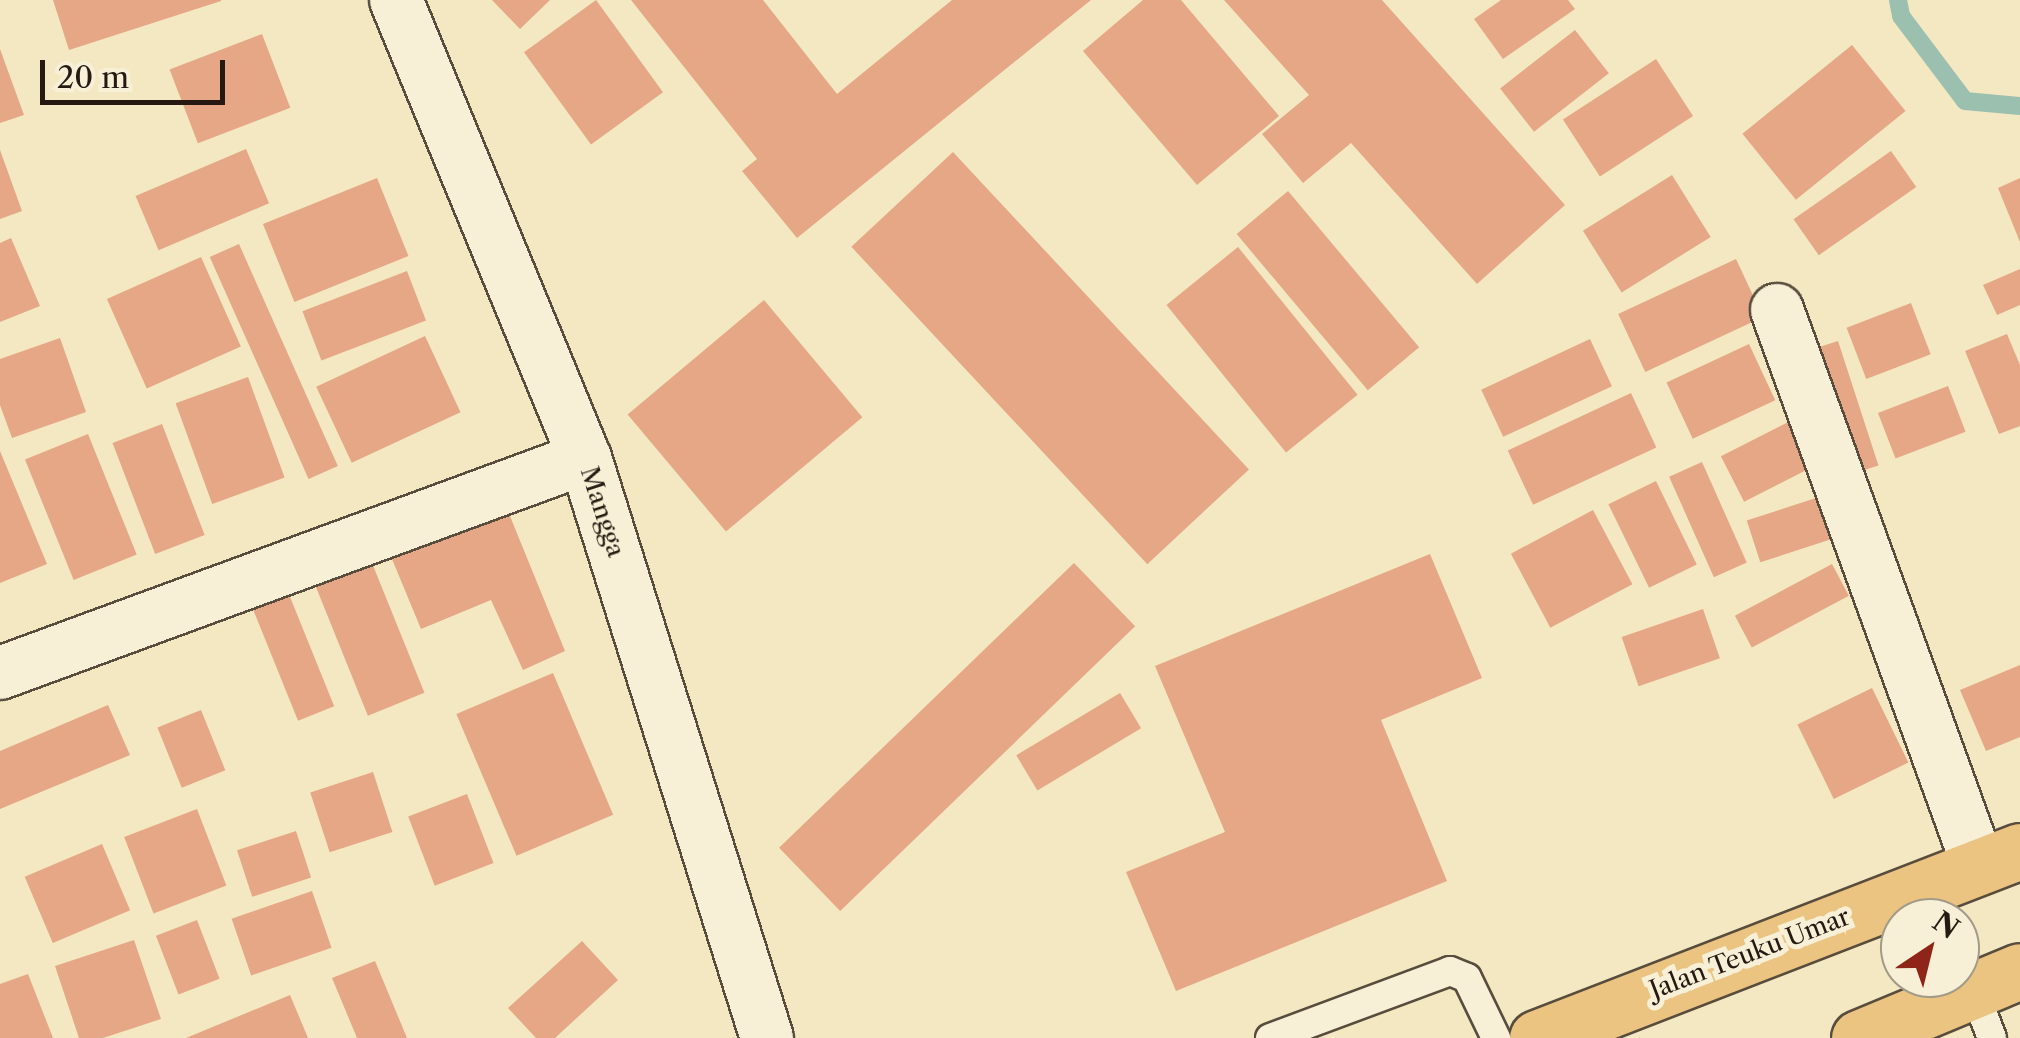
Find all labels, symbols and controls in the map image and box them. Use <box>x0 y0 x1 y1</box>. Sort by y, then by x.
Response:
scale bar <box>45 40 230 102</box>
text: 20 m <box>57 59 129 96</box>
street label: Mangga <box>573 463 631 561</box>
north arrow <box>1880 898 1980 998</box>
street label: Jalan Teuku Umar <box>1645 902 1855 1006</box>
text: N <box>1926 904 1966 946</box>

